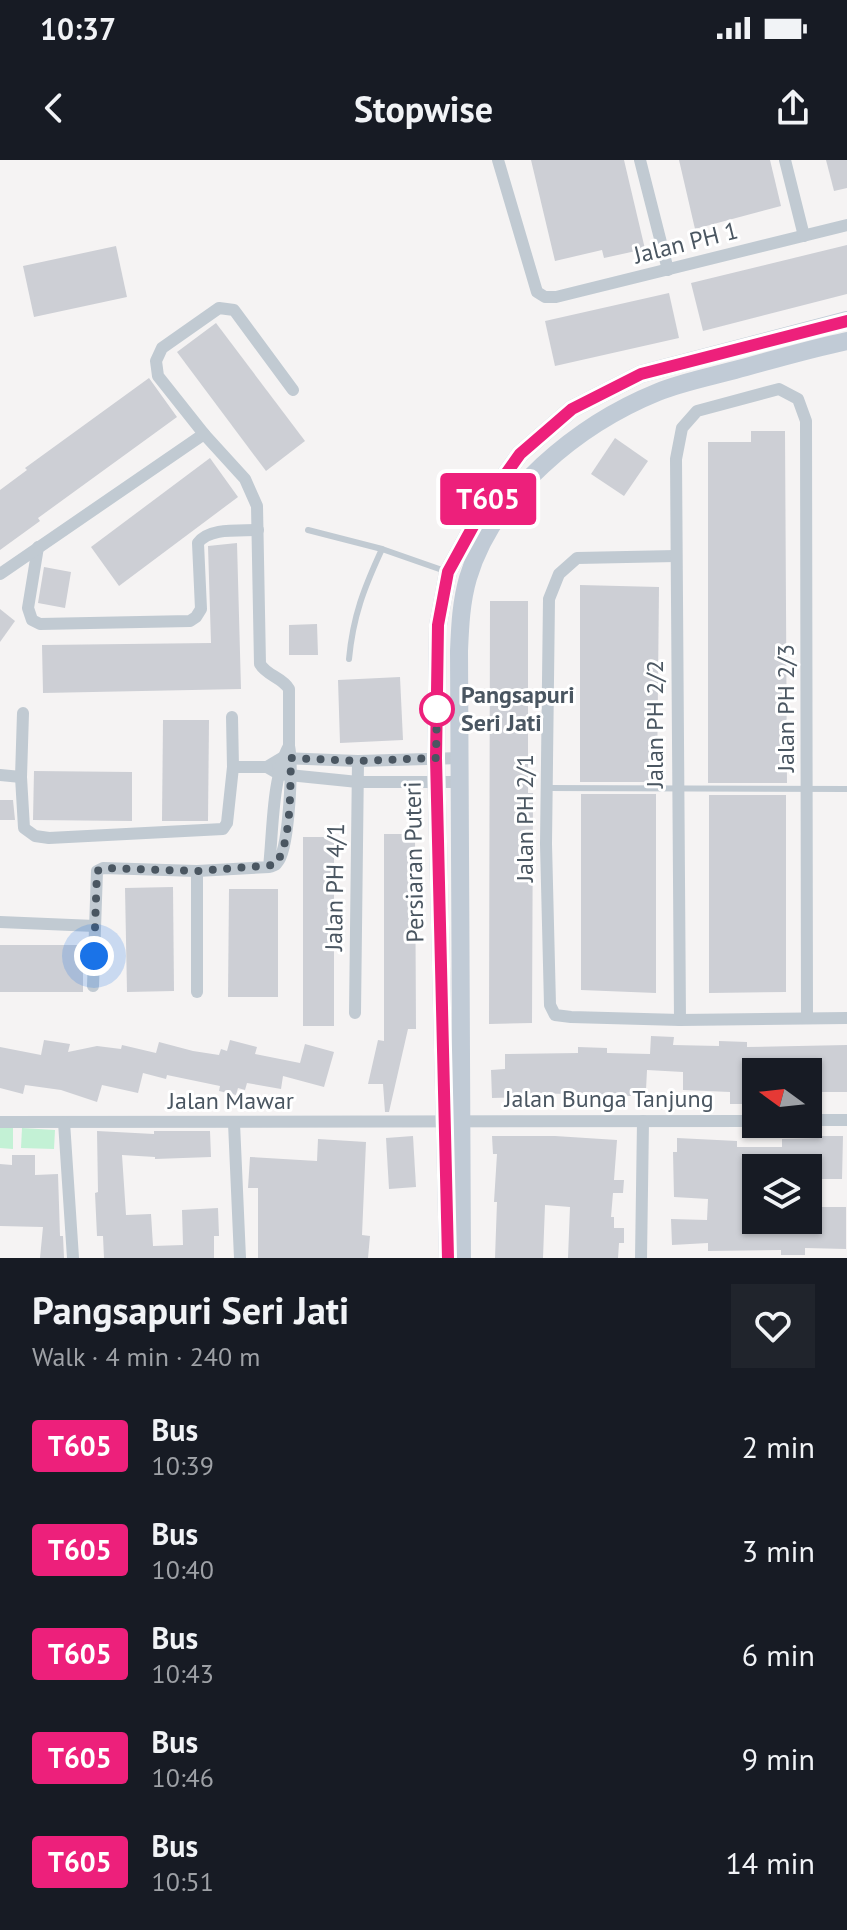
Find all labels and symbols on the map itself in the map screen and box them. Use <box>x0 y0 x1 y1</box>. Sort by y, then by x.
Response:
street label: Jalan PH 1 <box>630 215 741 271</box>
line badge: T605 <box>432 473 544 525</box>
street label: Jalan PH 2/3 <box>770 644 801 773</box>
street label: Jalan PH 2/2 <box>639 660 670 789</box>
place label: Pangsapuri Seri Jati <box>461 679 575 738</box>
marker: Pangsapuri Seri Jati <box>420 692 454 726</box>
street label: Jalan PH 2/1 <box>509 754 540 883</box>
street label: Persiaran Puteri <box>397 781 430 943</box>
street label: Jalan PH 4/1 <box>318 823 351 952</box>
your location <box>74 936 114 976</box>
north arrow <box>742 1058 822 1138</box>
street label: Jalan Bunga Tanjung <box>503 1083 714 1114</box>
street label: Jalan Mawar <box>167 1085 294 1116</box>

